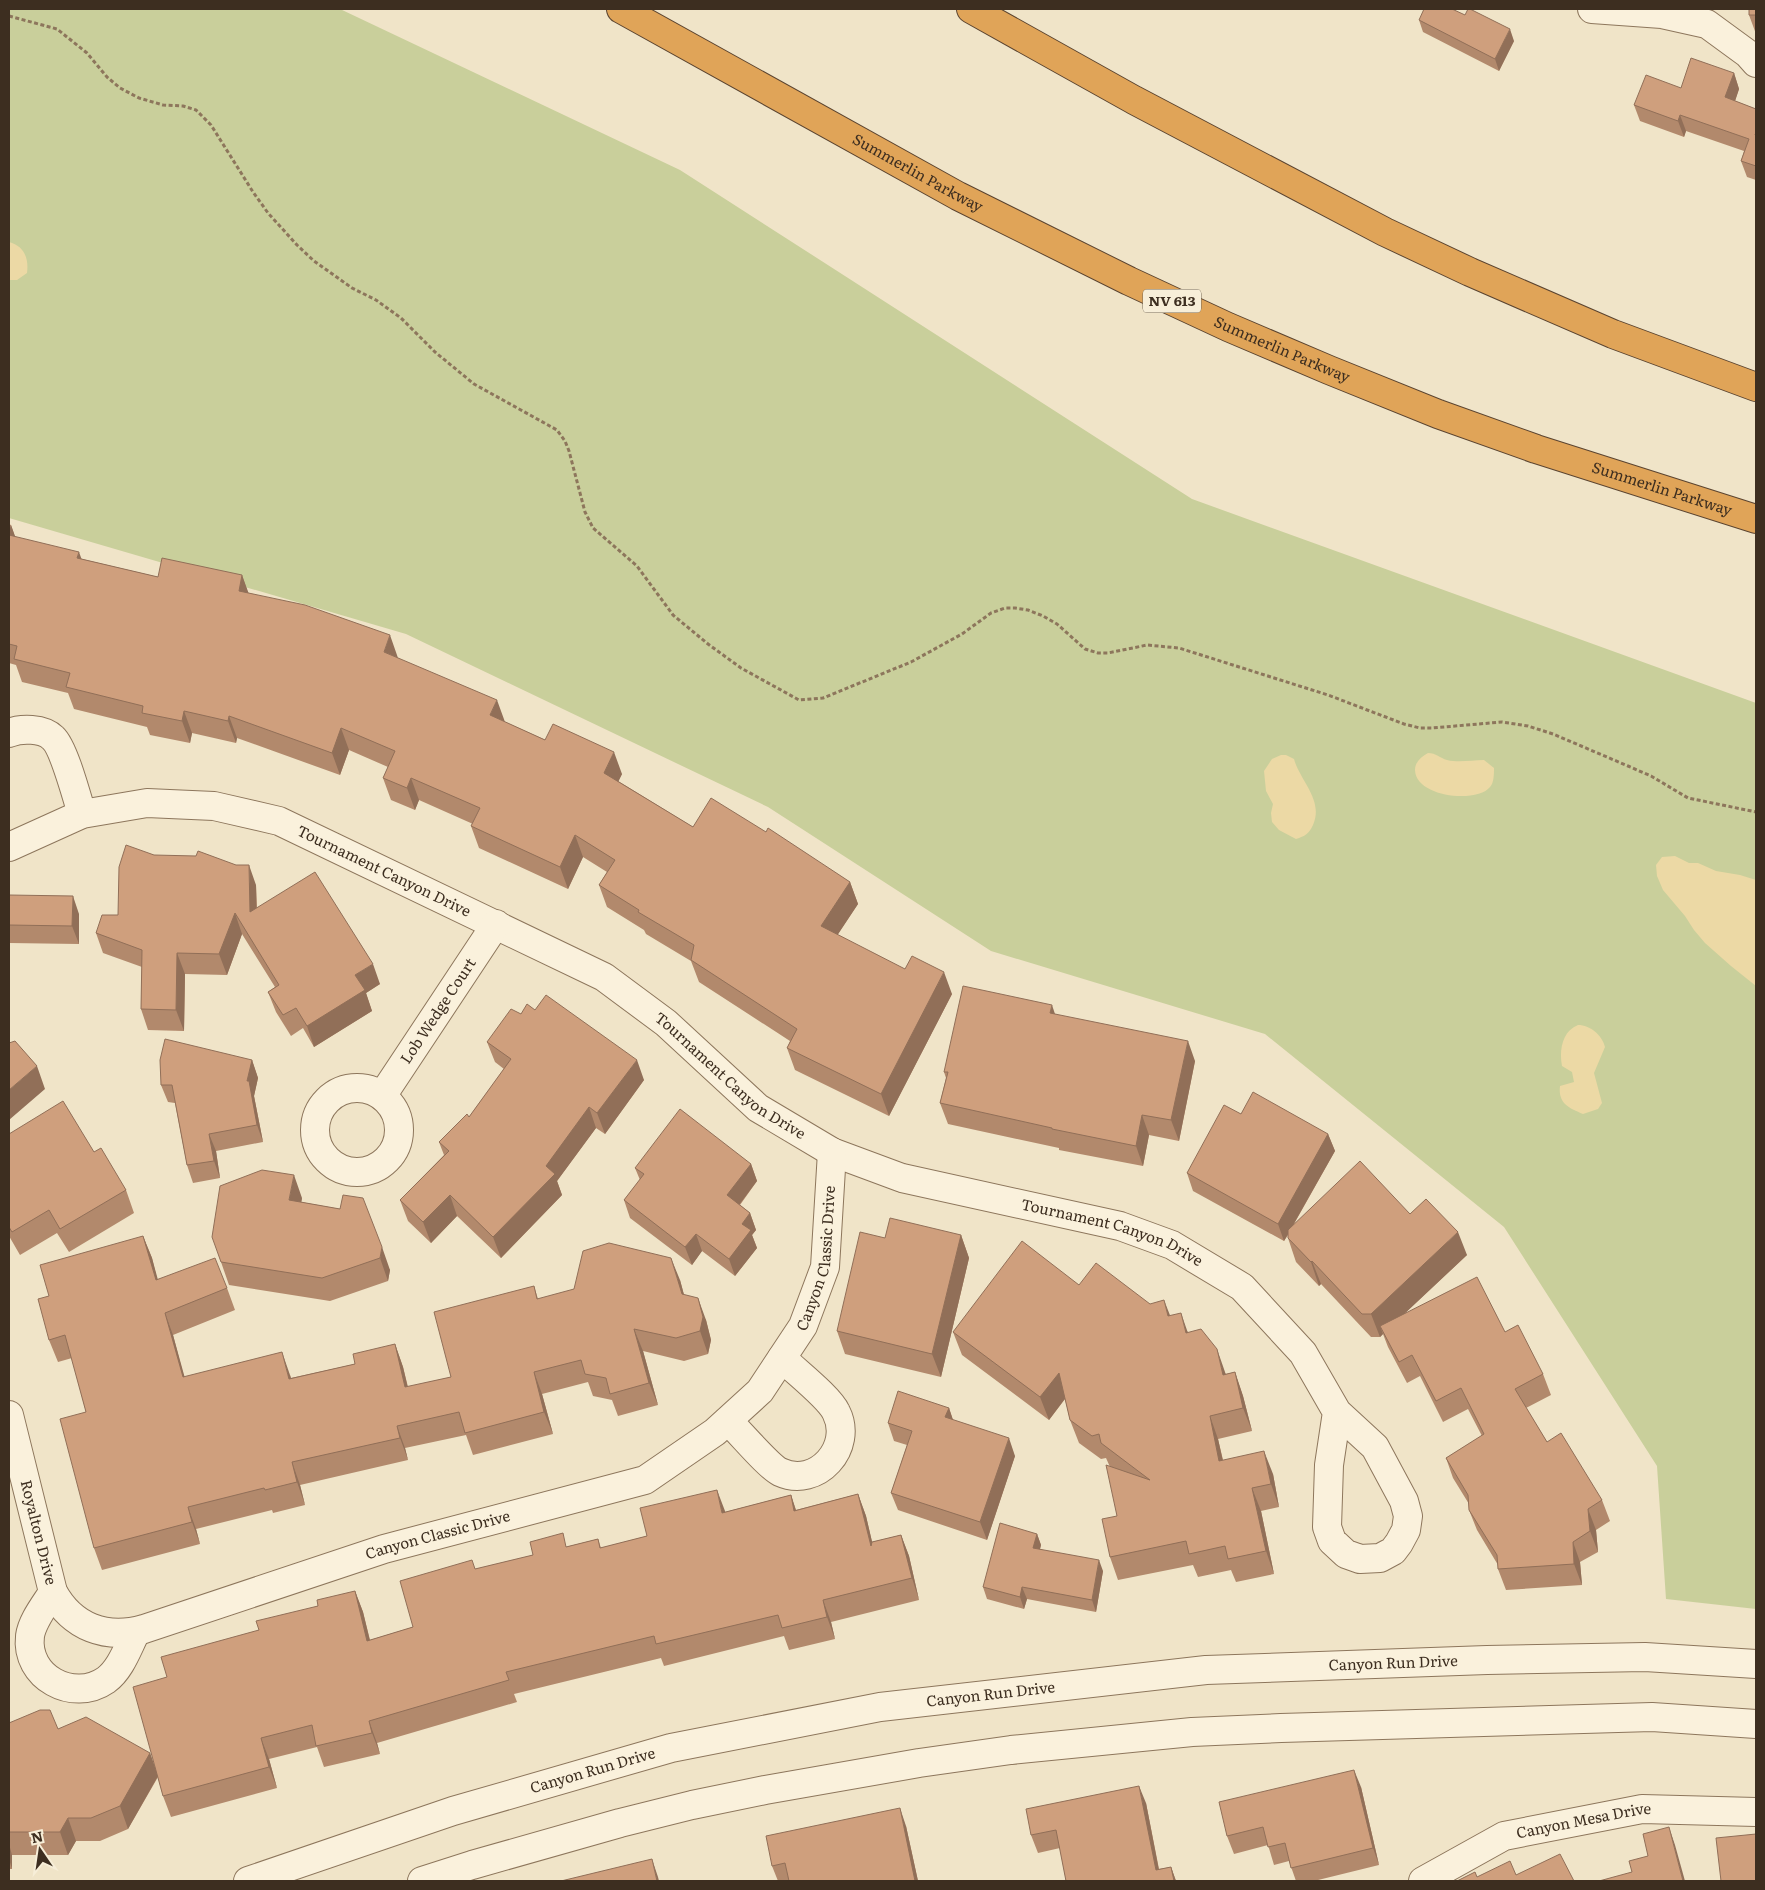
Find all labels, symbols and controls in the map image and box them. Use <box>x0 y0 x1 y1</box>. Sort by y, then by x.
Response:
street label: Summerlin Parkway <box>849 127 988 217</box>
road number: NV 613 <box>1143 290 1201 312</box>
street label: Summerlin Parkway <box>1211 309 1354 388</box>
street label: Summerlin Parkway <box>1589 455 1736 521</box>
street label: Tournament Canyon Drive <box>293 818 475 922</box>
street label: Lob Wedge Court <box>394 953 481 1068</box>
street label: Tournament Canyon Drive <box>651 1006 811 1144</box>
street label: Canyon Classic Drive <box>789 1185 840 1334</box>
street label: Tournament Canyon Drive <box>1019 1192 1208 1271</box>
street label: Royalton Drive <box>16 1477 64 1587</box>
street label: Canyon Classic Drive <box>362 1503 513 1564</box>
street label: Canyon Run Drive <box>1328 1648 1458 1676</box>
street label: Canyon Run Drive <box>925 1674 1056 1712</box>
street label: Canyon Run Drive <box>527 1740 658 1798</box>
street label: Canyon Mesa Drive <box>1514 1796 1652 1843</box>
north arrow <box>15 1825 65 1875</box>
text: N <box>29 1825 45 1847</box>

